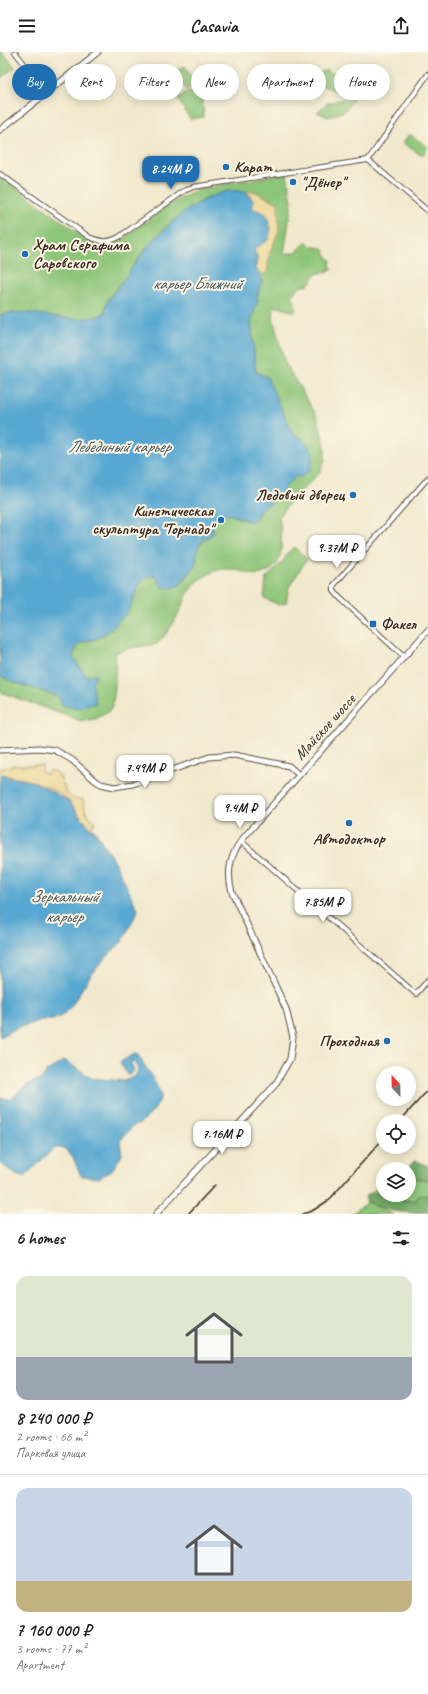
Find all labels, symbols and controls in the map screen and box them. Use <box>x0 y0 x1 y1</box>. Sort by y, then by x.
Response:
icon: menu <box>16 15 38 37</box>
text: Casavia <box>190 15 238 37</box>
icon: share <box>390 15 412 37</box>
chip: Buy <box>12 64 57 100</box>
chip: Rent <box>65 64 116 100</box>
chip: Filters <box>124 64 183 100</box>
chip: New <box>191 64 239 100</box>
chip: Apartment <box>247 64 326 100</box>
chip: House <box>334 64 390 100</box>
pin: 8.24M ₽ <box>134 156 208 190</box>
place label: Карат <box>234 157 274 177</box>
text: 8.24M ₽ <box>151 161 191 177</box>
marker: Карат <box>221 162 231 172</box>
place label: "Дёнер" <box>301 172 349 192</box>
marker: "Дёнер" <box>288 177 298 187</box>
place label: Храм Серафима Саровского <box>33 235 130 273</box>
marker: Храм Серафима Саровского <box>20 249 30 259</box>
water label: карьер Ближний <box>152 273 246 294</box>
water label: Лебединый карьер <box>68 436 173 457</box>
place label: Ледовый дворец <box>255 485 346 505</box>
marker: Ледовый дворец <box>348 490 358 500</box>
place label: Кинетическая скульптура "Торнадо" <box>92 501 217 539</box>
marker: Кинетическая скульптура "Торнадо" <box>216 515 226 525</box>
pin: 9.37M ₽ <box>300 535 374 569</box>
text: 9.37M ₽ <box>317 540 357 556</box>
place label: Факел <box>381 614 418 634</box>
marker: Факел <box>368 619 378 629</box>
street label: Майское шоссе <box>290 688 361 764</box>
pin: 7.49M ₽ <box>108 755 182 789</box>
text: 7.49M ₽ <box>125 760 165 776</box>
pin: 9.4M ₽ <box>207 795 273 829</box>
text: 9.4M ₽ <box>223 800 257 816</box>
marker: Автодоктор <box>344 818 354 828</box>
place label: Автодоктор <box>313 829 386 849</box>
water label: Зеркальный карьер <box>30 886 102 927</box>
pin: 7.85M ₽ <box>286 889 360 923</box>
text: 7.85M ₽ <box>303 894 343 910</box>
place label: Проходная <box>319 1031 380 1051</box>
marker: Проходная <box>382 1036 392 1046</box>
north arrow <box>376 1066 416 1106</box>
map controls <box>376 1066 416 1202</box>
button: locate <box>376 1114 416 1154</box>
pin: 7.16M ₽ <box>185 1121 259 1155</box>
text: 7.16M ₽ <box>202 1126 242 1142</box>
button: layers <box>376 1162 416 1202</box>
icon: filters <box>390 1227 412 1249</box>
text: 6 homes <box>16 1228 64 1249</box>
icon: home <box>178 1302 250 1374</box>
text: 8 240 000 ₽ <box>16 1408 91 1429</box>
text: 2 rooms · 66 m² <box>16 1429 86 1445</box>
text: Парковая улица <box>16 1445 85 1461</box>
icon: home <box>178 1514 250 1586</box>
text: 7 160 000 ₽ <box>16 1620 91 1641</box>
text: 3 rooms · 77 m² <box>16 1641 86 1657</box>
text: Apartment <box>16 1657 64 1673</box>

